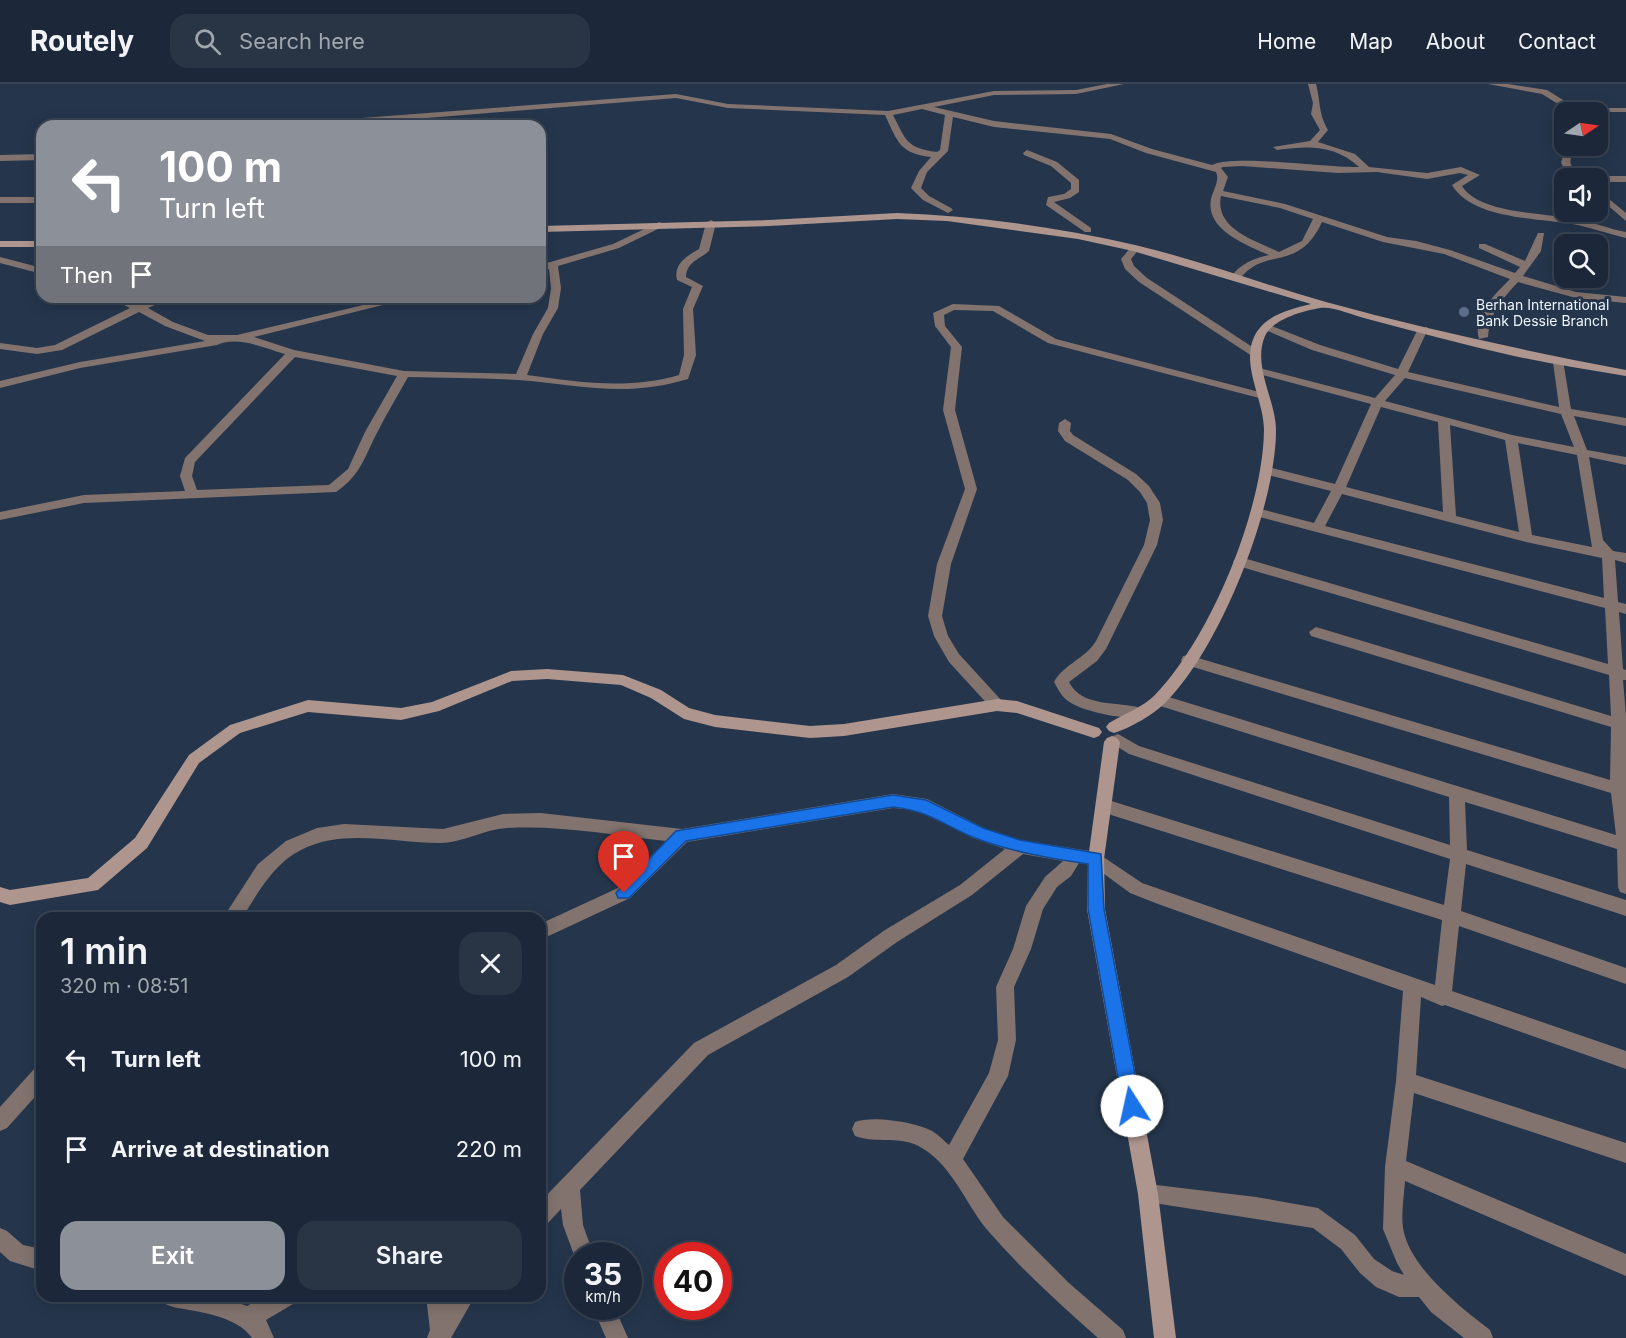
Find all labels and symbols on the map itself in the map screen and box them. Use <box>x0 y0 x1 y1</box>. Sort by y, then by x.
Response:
north arrow <box>1554 102 1608 156</box>
place label: Berhan International Bank Dessie Branch <box>1476 296 1609 329</box>
marker: Berhan International Bank Dessie Branch <box>1457 305 1471 319</box>
pin <box>598 831 649 893</box>
position arrow <box>1100 1074 1164 1138</box>
speed limit sign: 40 <box>654 1242 732 1320</box>

